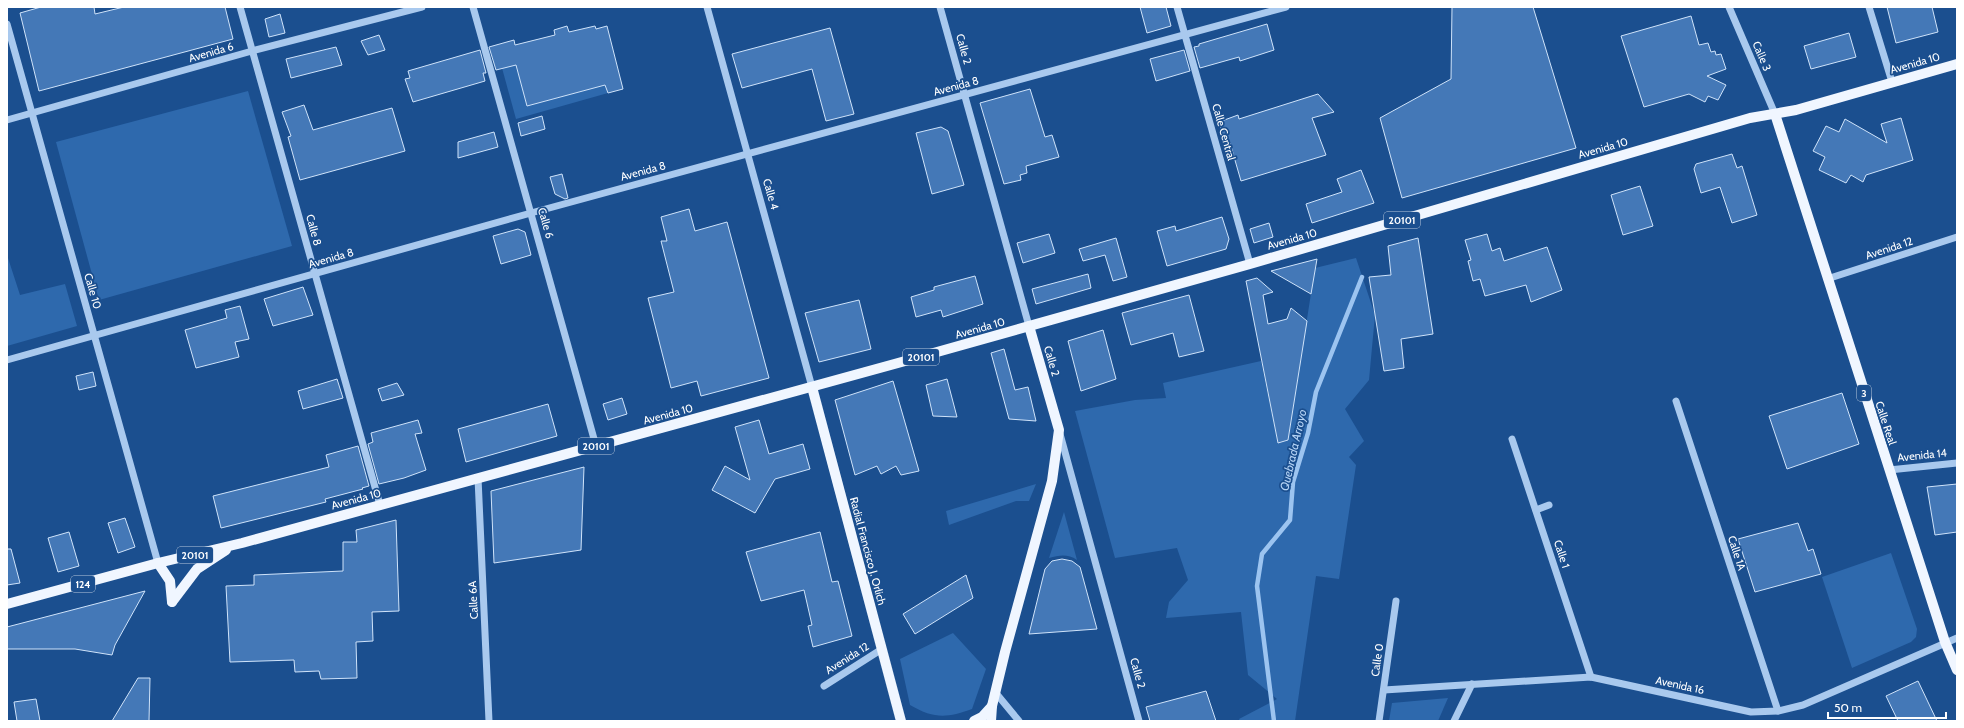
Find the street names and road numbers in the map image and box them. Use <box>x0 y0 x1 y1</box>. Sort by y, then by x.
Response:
street label: Calle 2 <box>953 32 975 66</box>
street label: Avenida 6 <box>187 39 235 65</box>
street label: Calle 3 <box>1749 39 1775 73</box>
street label: Avenida 10 <box>1889 49 1942 77</box>
street label: Avenida 8 <box>932 73 980 99</box>
street label: Calle Central <box>1209 102 1239 162</box>
street label: Avenida 10 <box>1577 134 1630 162</box>
street label: Avenida 8 <box>619 158 667 184</box>
street label: Calle 4 <box>760 177 782 212</box>
street label: Calle 6 <box>535 206 557 240</box>
road number: 20101 <box>1384 212 1420 228</box>
street label: Calle 8 <box>303 213 325 247</box>
street label: Avenida 10 <box>1266 225 1319 253</box>
street label: Avenida 12 <box>1864 234 1915 262</box>
street label: Avenida 8 <box>307 245 355 271</box>
street label: Calle 10 <box>81 271 105 311</box>
street label: Avenida 10 <box>954 314 1007 342</box>
street label: Calle 2 <box>1041 344 1063 378</box>
road number: 20101 <box>903 349 939 365</box>
road number: 3 <box>1857 385 1871 401</box>
street label: Calle Real <box>1872 399 1900 447</box>
street label: Avenida 10 <box>642 401 695 427</box>
road number: 20101 <box>578 438 614 454</box>
street label: Avenida 14 <box>1897 445 1948 465</box>
street label: Avenida 10 <box>330 486 383 512</box>
street label: Radial Francisco J. Orlich <box>847 495 889 607</box>
street label: Calle 1A <box>1725 534 1749 572</box>
street label: Calle 1 <box>1551 538 1573 570</box>
road number: 20101 <box>177 547 213 563</box>
road number: 124 <box>71 576 95 592</box>
street label: Calle 6A <box>465 580 481 620</box>
street label: Avenida 12 <box>823 639 872 677</box>
street label: Calle 0 <box>1368 642 1386 677</box>
street label: Calle 2 <box>1127 656 1149 690</box>
street label: Avenida 16 <box>1654 673 1706 697</box>

